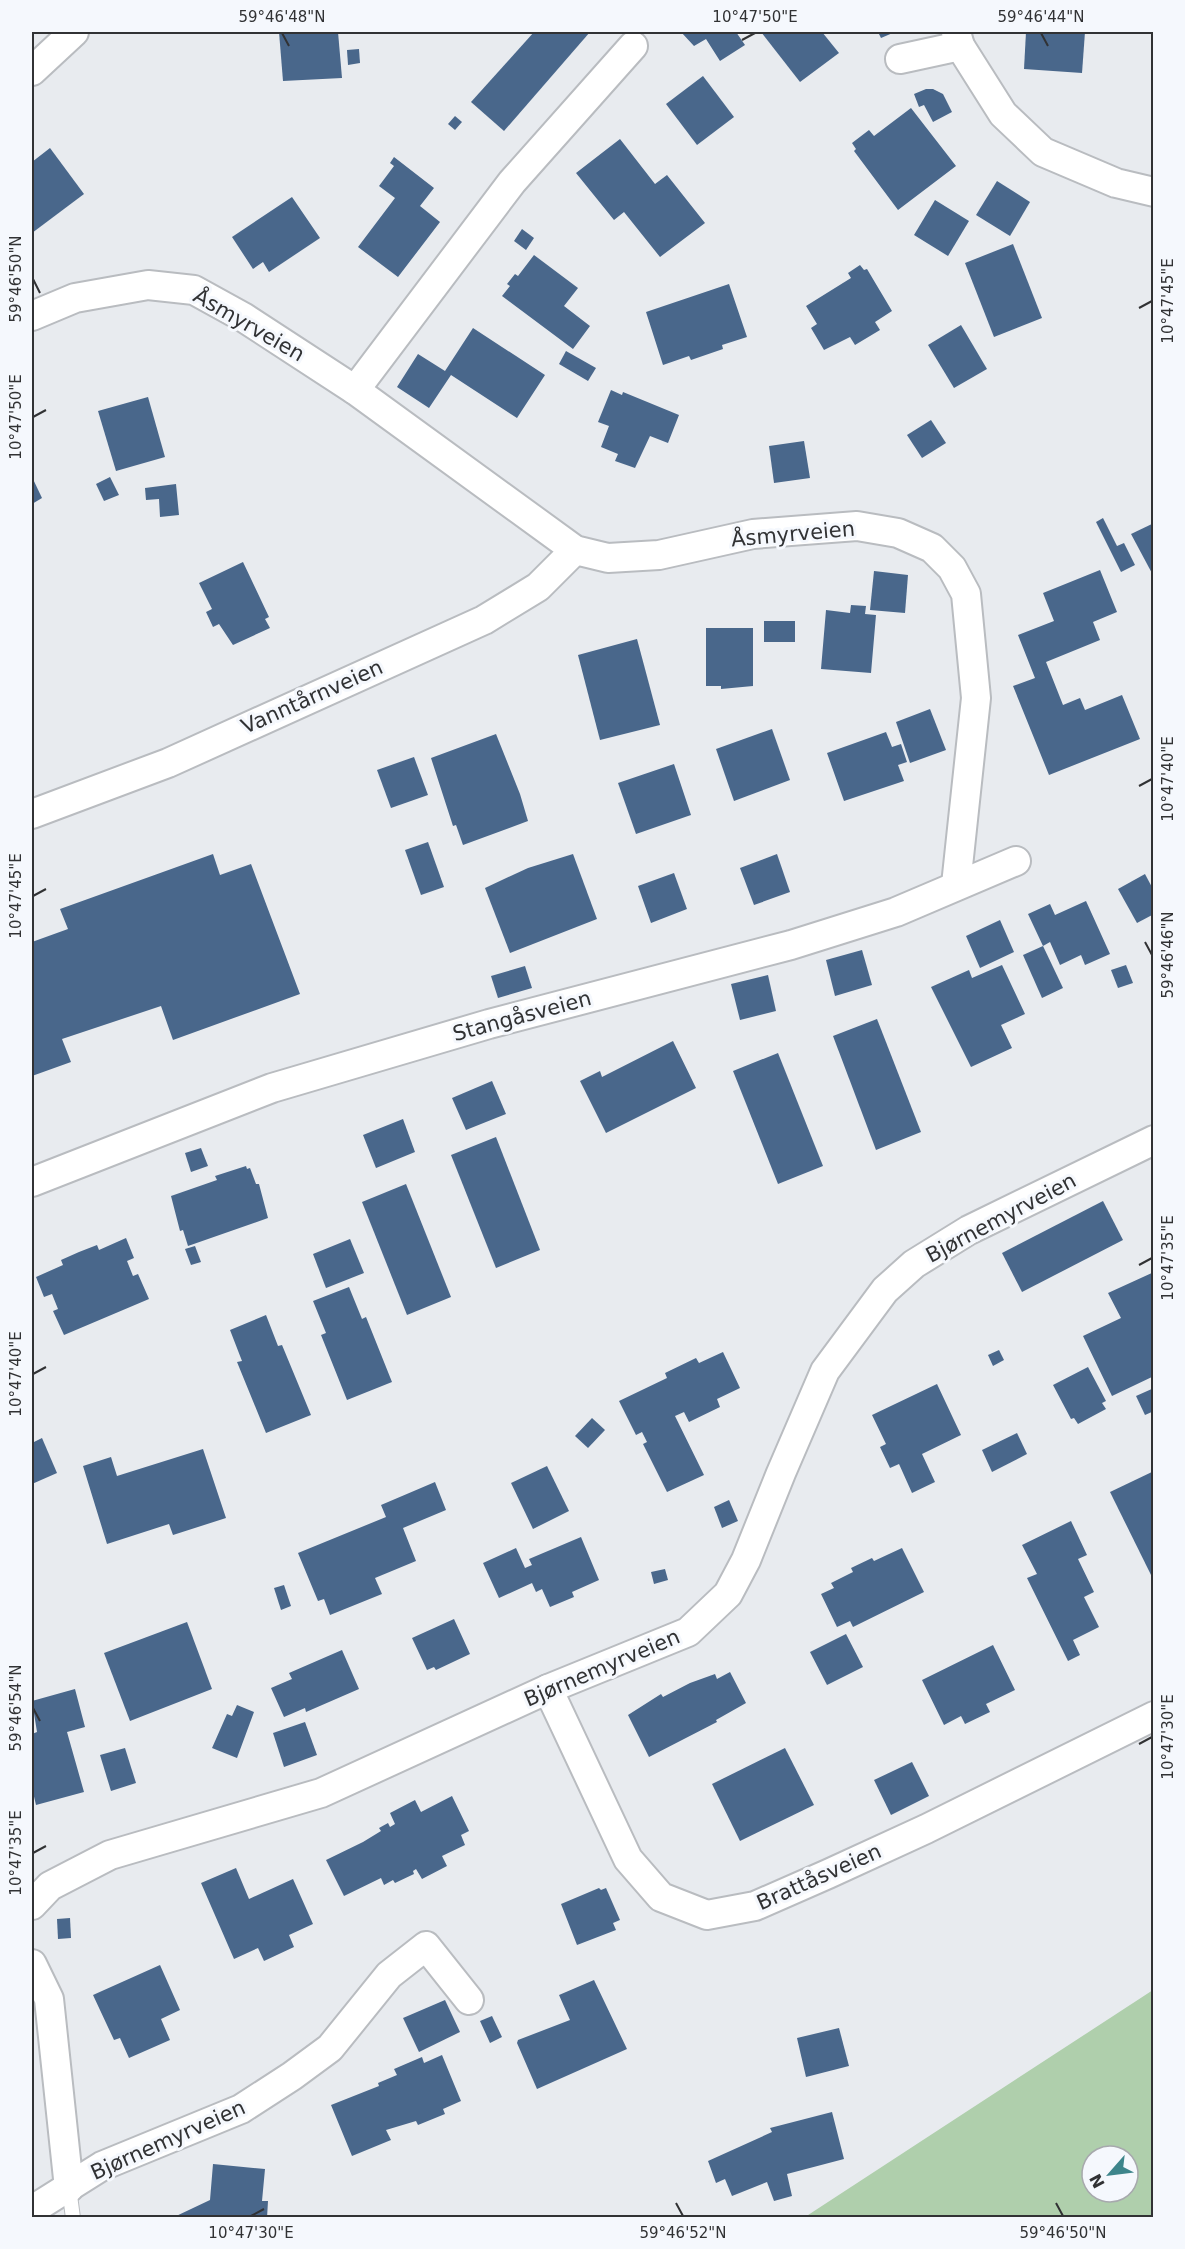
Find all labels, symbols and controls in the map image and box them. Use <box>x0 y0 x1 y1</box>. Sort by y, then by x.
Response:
text: 59°46'48"N <box>238 8 326 26</box>
text: 10°47'50"E <box>712 8 798 26</box>
text: 59°46'44"N <box>997 8 1085 26</box>
text: 59°46'50"N <box>7 235 25 323</box>
text: 10°47'45"E <box>1159 258 1177 344</box>
street label: Åsmyrveien <box>189 282 310 366</box>
text: 10°47'50"E <box>7 374 25 460</box>
street label: Åsmyrveien <box>730 515 856 551</box>
street label: Vanntårnveien <box>237 654 386 739</box>
text: 10°47'40"E <box>1159 736 1177 822</box>
text: 10°47'45"E <box>7 853 25 939</box>
text: 59°46'46"N <box>1159 911 1177 999</box>
street label: Stangåsveien <box>450 985 594 1046</box>
street label: Bjørnemyrveien <box>922 1168 1080 1268</box>
text: 10°47'35"E <box>1159 1215 1177 1301</box>
text: 10°47'40"E <box>7 1331 25 1417</box>
street label: Bjørnemyrveien <box>521 1624 683 1712</box>
text: 59°46'54"N <box>7 1664 25 1752</box>
text: 10°47'30"E <box>1159 1694 1177 1780</box>
text: 10°47'35"E <box>7 1810 25 1896</box>
street label: Brattåsveien <box>753 1838 885 1915</box>
street label: Bjørnemyrveien <box>87 2095 249 2185</box>
north arrow <box>1080 2144 1140 2204</box>
text: N <box>1086 2170 1109 2191</box>
text: 10°47'30"E <box>208 2224 294 2242</box>
text: 59°46'52"N <box>639 2224 727 2242</box>
text: 59°46'50"N <box>1019 2224 1107 2242</box>

